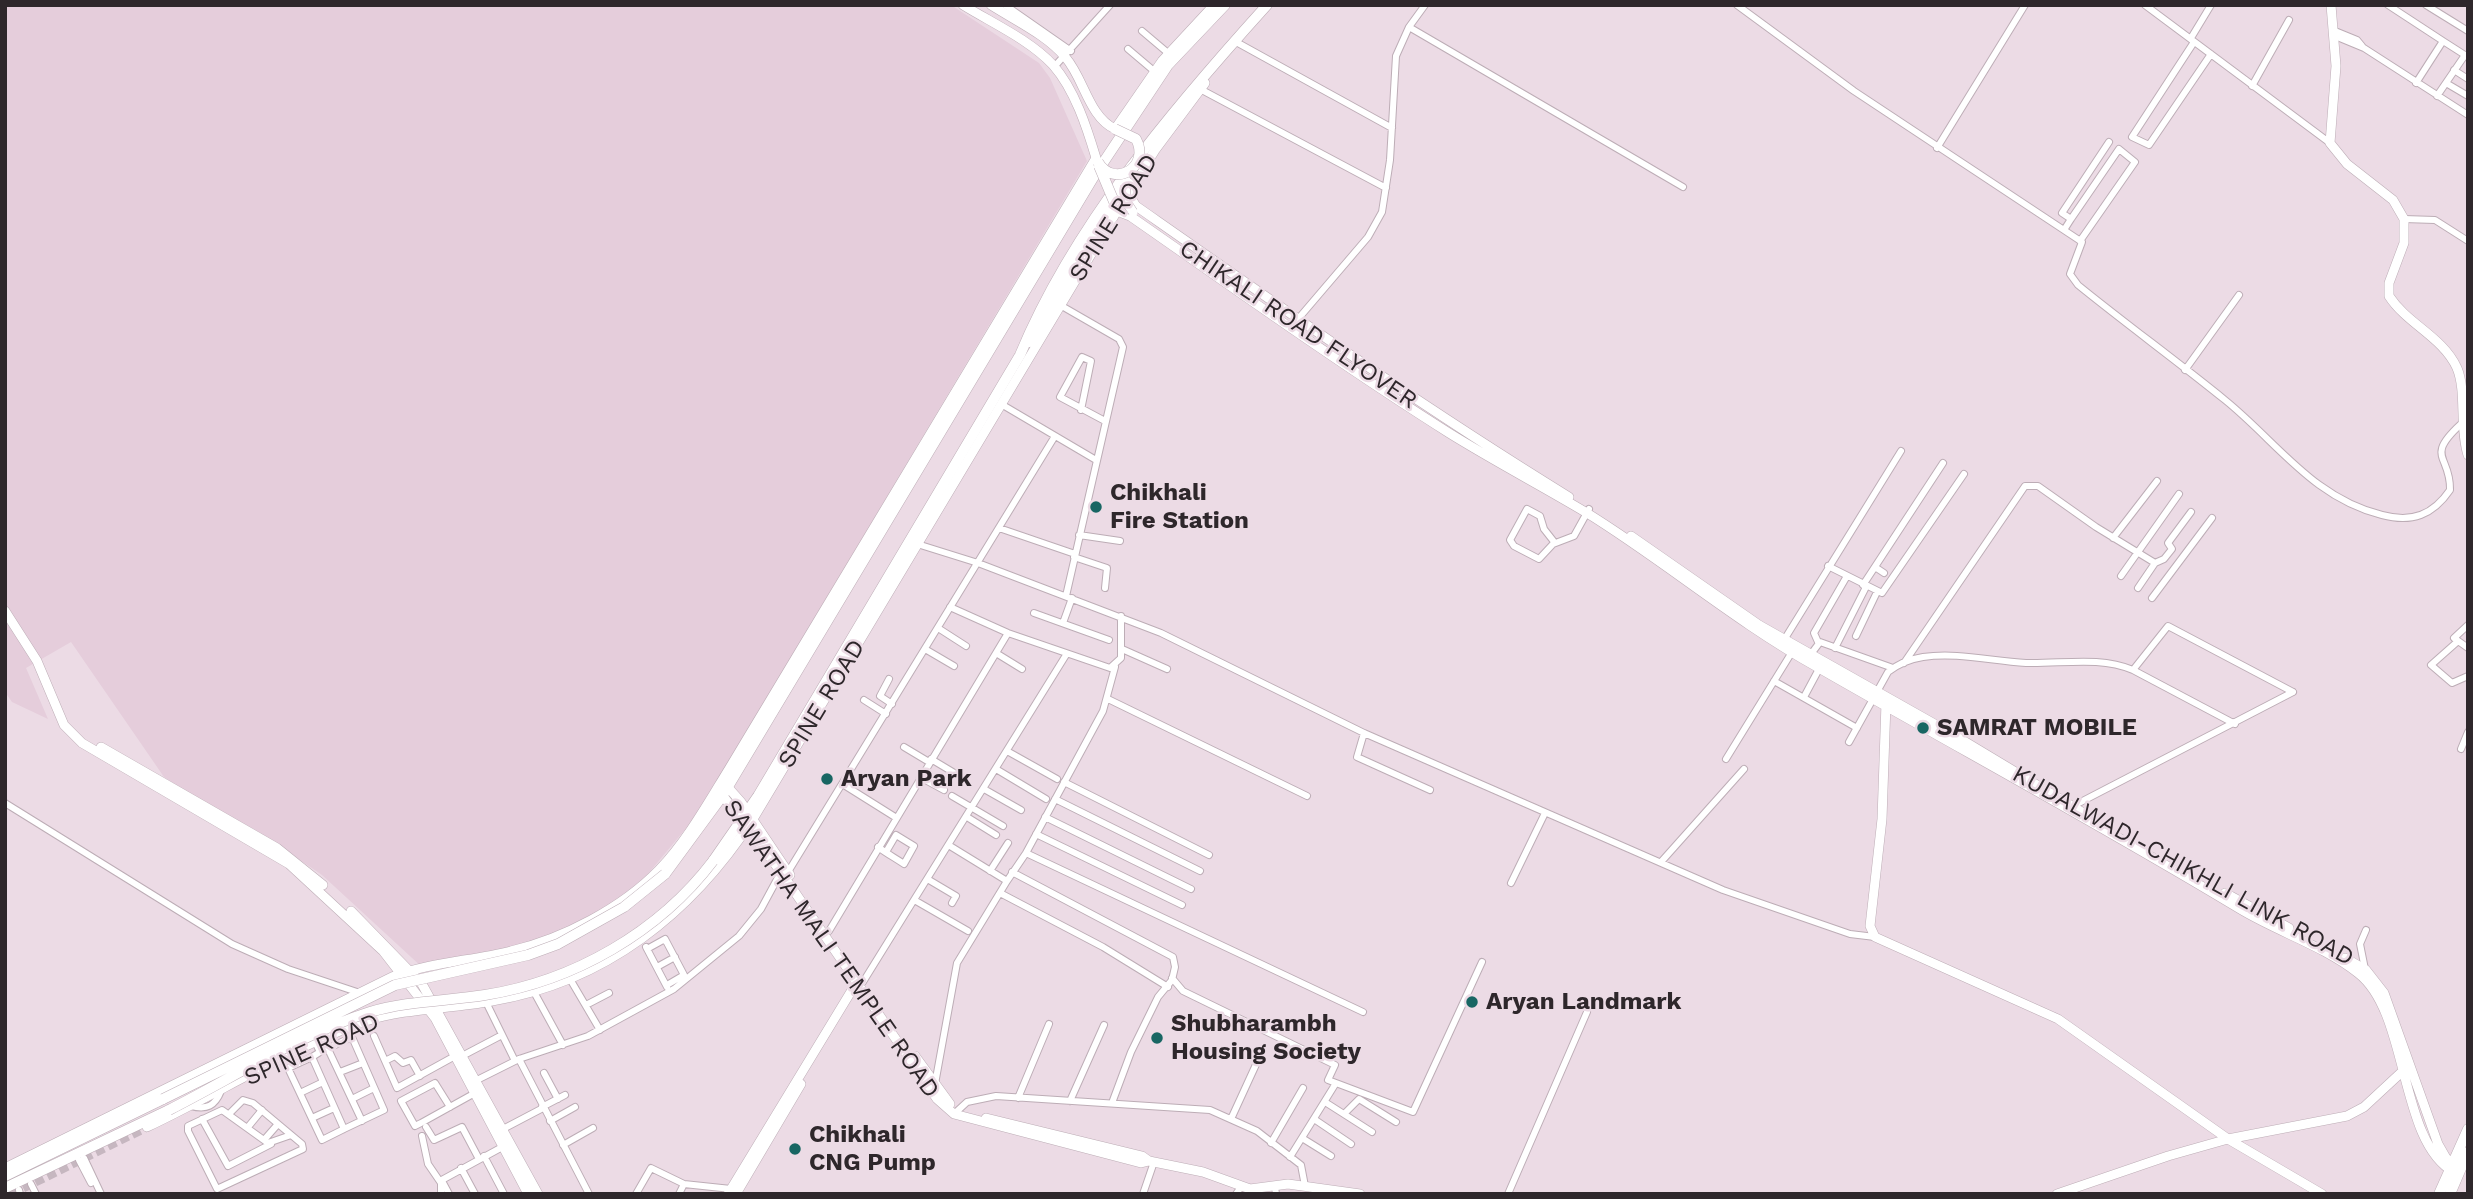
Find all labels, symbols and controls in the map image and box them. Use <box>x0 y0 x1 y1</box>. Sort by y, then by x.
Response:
street label: SPINE ROAD <box>1063 149 1165 287</box>
street label: CHIKALI ROAD FLYOVER <box>1174 235 1422 415</box>
place label: Chikhali Fire Station <box>1110 479 1249 535</box>
marker: Chikhali Fire Station <box>1088 499 1104 515</box>
street label: SPINE ROAD <box>772 635 872 773</box>
place label: SAMRAT MOBILE <box>1937 714 2137 742</box>
marker: SAMRAT MOBILE <box>1915 720 1931 736</box>
street label: KUDALWADI-CHIKHLI LINK ROAD <box>2007 760 2359 972</box>
place label: Aryan Park <box>841 765 972 793</box>
marker: Aryan Park <box>819 771 835 787</box>
street label: SAWATHA MALI TEMPLE ROAD <box>717 794 945 1104</box>
place label: Aryan Landmark <box>1486 988 1681 1016</box>
marker: Aryan Landmark <box>1464 994 1480 1010</box>
street label: SPINE ROAD <box>240 1007 384 1093</box>
place label: Shubharambh Housing Society <box>1171 1010 1361 1066</box>
marker: Shubharambh Housing Society <box>1149 1030 1165 1046</box>
place label: Chikhali CNG Pump <box>809 1121 936 1177</box>
marker: Chikhali CNG Pump <box>787 1141 803 1157</box>

